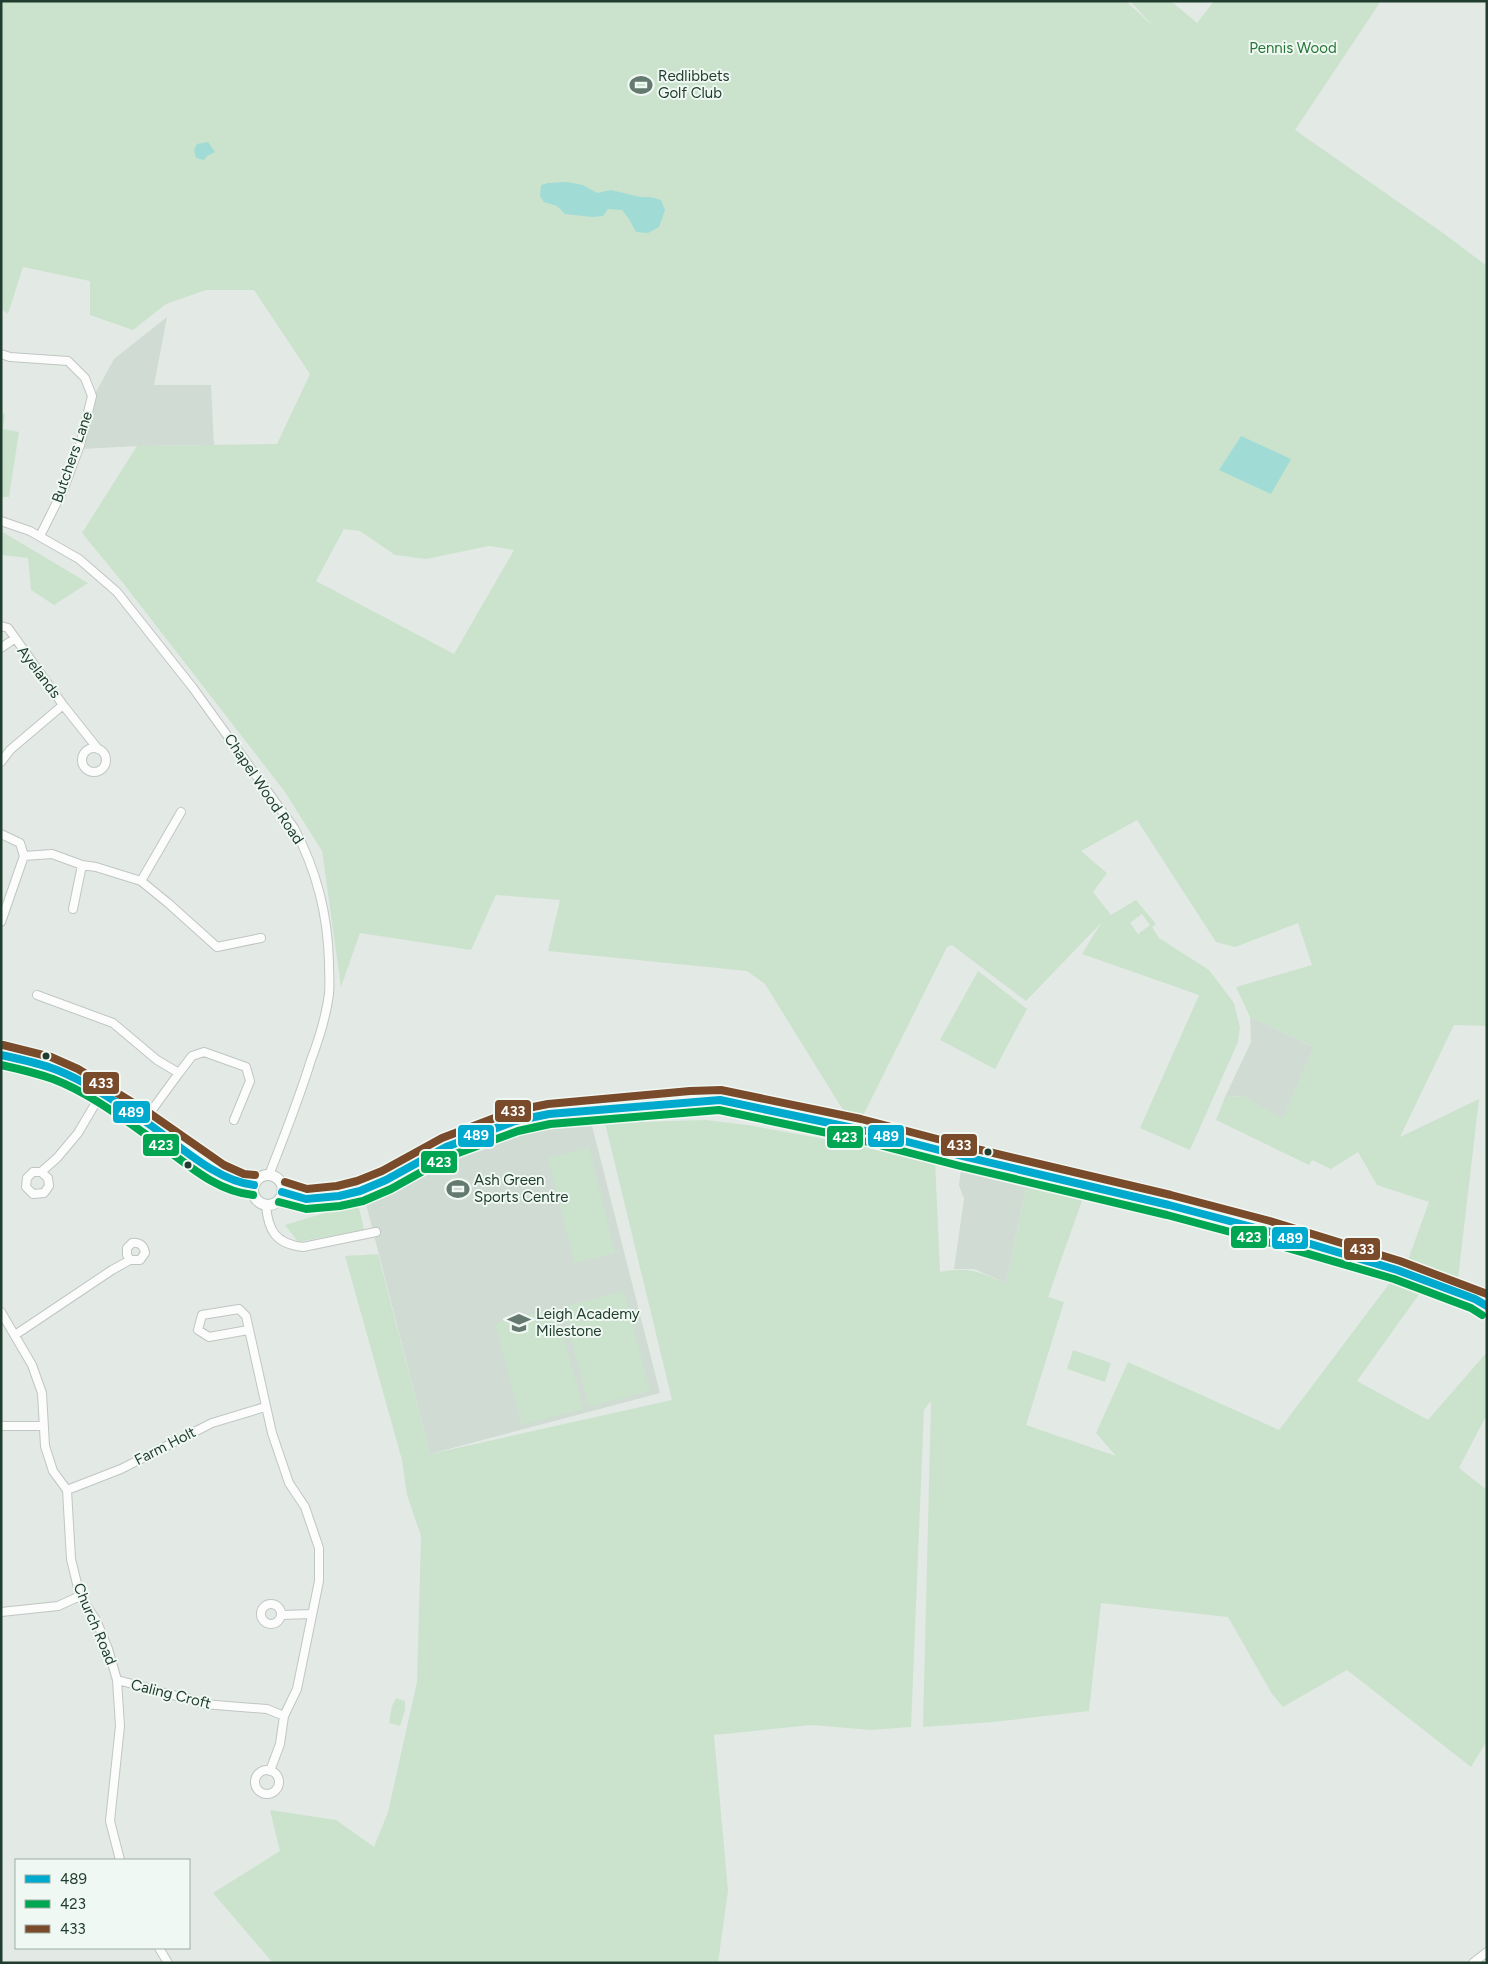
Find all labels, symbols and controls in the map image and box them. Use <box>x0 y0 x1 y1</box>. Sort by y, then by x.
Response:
park label: Pennis Wood <box>1249 39 1337 57</box>
place label: Redlibbets Golf Club <box>658 67 730 102</box>
sports icon: Redlibbets Golf Club <box>628 72 654 98</box>
street label: Butchers Lane <box>48 409 96 505</box>
street label: Ayelands <box>13 642 65 702</box>
street label: Chapel Wood Road <box>220 730 308 848</box>
unlabelled marker <box>41 1051 51 1061</box>
line badge: 433 <box>82 1071 120 1095</box>
text: 433 <box>89 1075 113 1092</box>
line badge: 433 <box>494 1099 532 1123</box>
line badge: 489 <box>112 1100 151 1124</box>
text: 433 <box>501 1103 525 1120</box>
text: 489 <box>118 1104 144 1121</box>
line badge: 489 <box>457 1124 495 1148</box>
line badge: 489 <box>867 1124 905 1148</box>
line badge: 423 <box>826 1125 864 1149</box>
text: 489 <box>463 1127 489 1144</box>
text: 489 <box>873 1128 899 1145</box>
text: 423 <box>833 1129 858 1146</box>
line badge: 423 <box>142 1133 180 1157</box>
line badge: 433 <box>940 1133 978 1157</box>
text: 423 <box>149 1137 174 1154</box>
text: 433 <box>947 1137 971 1154</box>
unlabelled marker <box>983 1147 993 1157</box>
line badge: 423 <box>420 1150 458 1174</box>
text: 423 <box>427 1154 452 1171</box>
unlabelled marker <box>183 1160 193 1170</box>
place label: Ash Green Sports Centre <box>474 1171 569 1206</box>
sports icon: Ash Green Sports Centre <box>445 1176 471 1202</box>
line badge: 423 <box>1230 1225 1268 1249</box>
line badge: 489 <box>1271 1226 1309 1250</box>
text: 423 <box>1237 1229 1262 1246</box>
text: 489 <box>1277 1230 1303 1247</box>
line badge: 433 <box>1343 1237 1381 1261</box>
text: 433 <box>1350 1241 1374 1258</box>
place label: Leigh Academy Milestone <box>536 1305 640 1340</box>
school or university icon: Leigh Academy Milestone <box>506 1310 532 1336</box>
street label: Farm Holt <box>131 1423 199 1469</box>
street label: Church Road <box>70 1580 120 1668</box>
street label: Caling Croft <box>129 1675 213 1713</box>
legend <box>15 1859 190 1949</box>
text: 489 <box>60 1870 87 1888</box>
text: 423 <box>60 1895 86 1913</box>
text: 433 <box>60 1920 86 1938</box>

